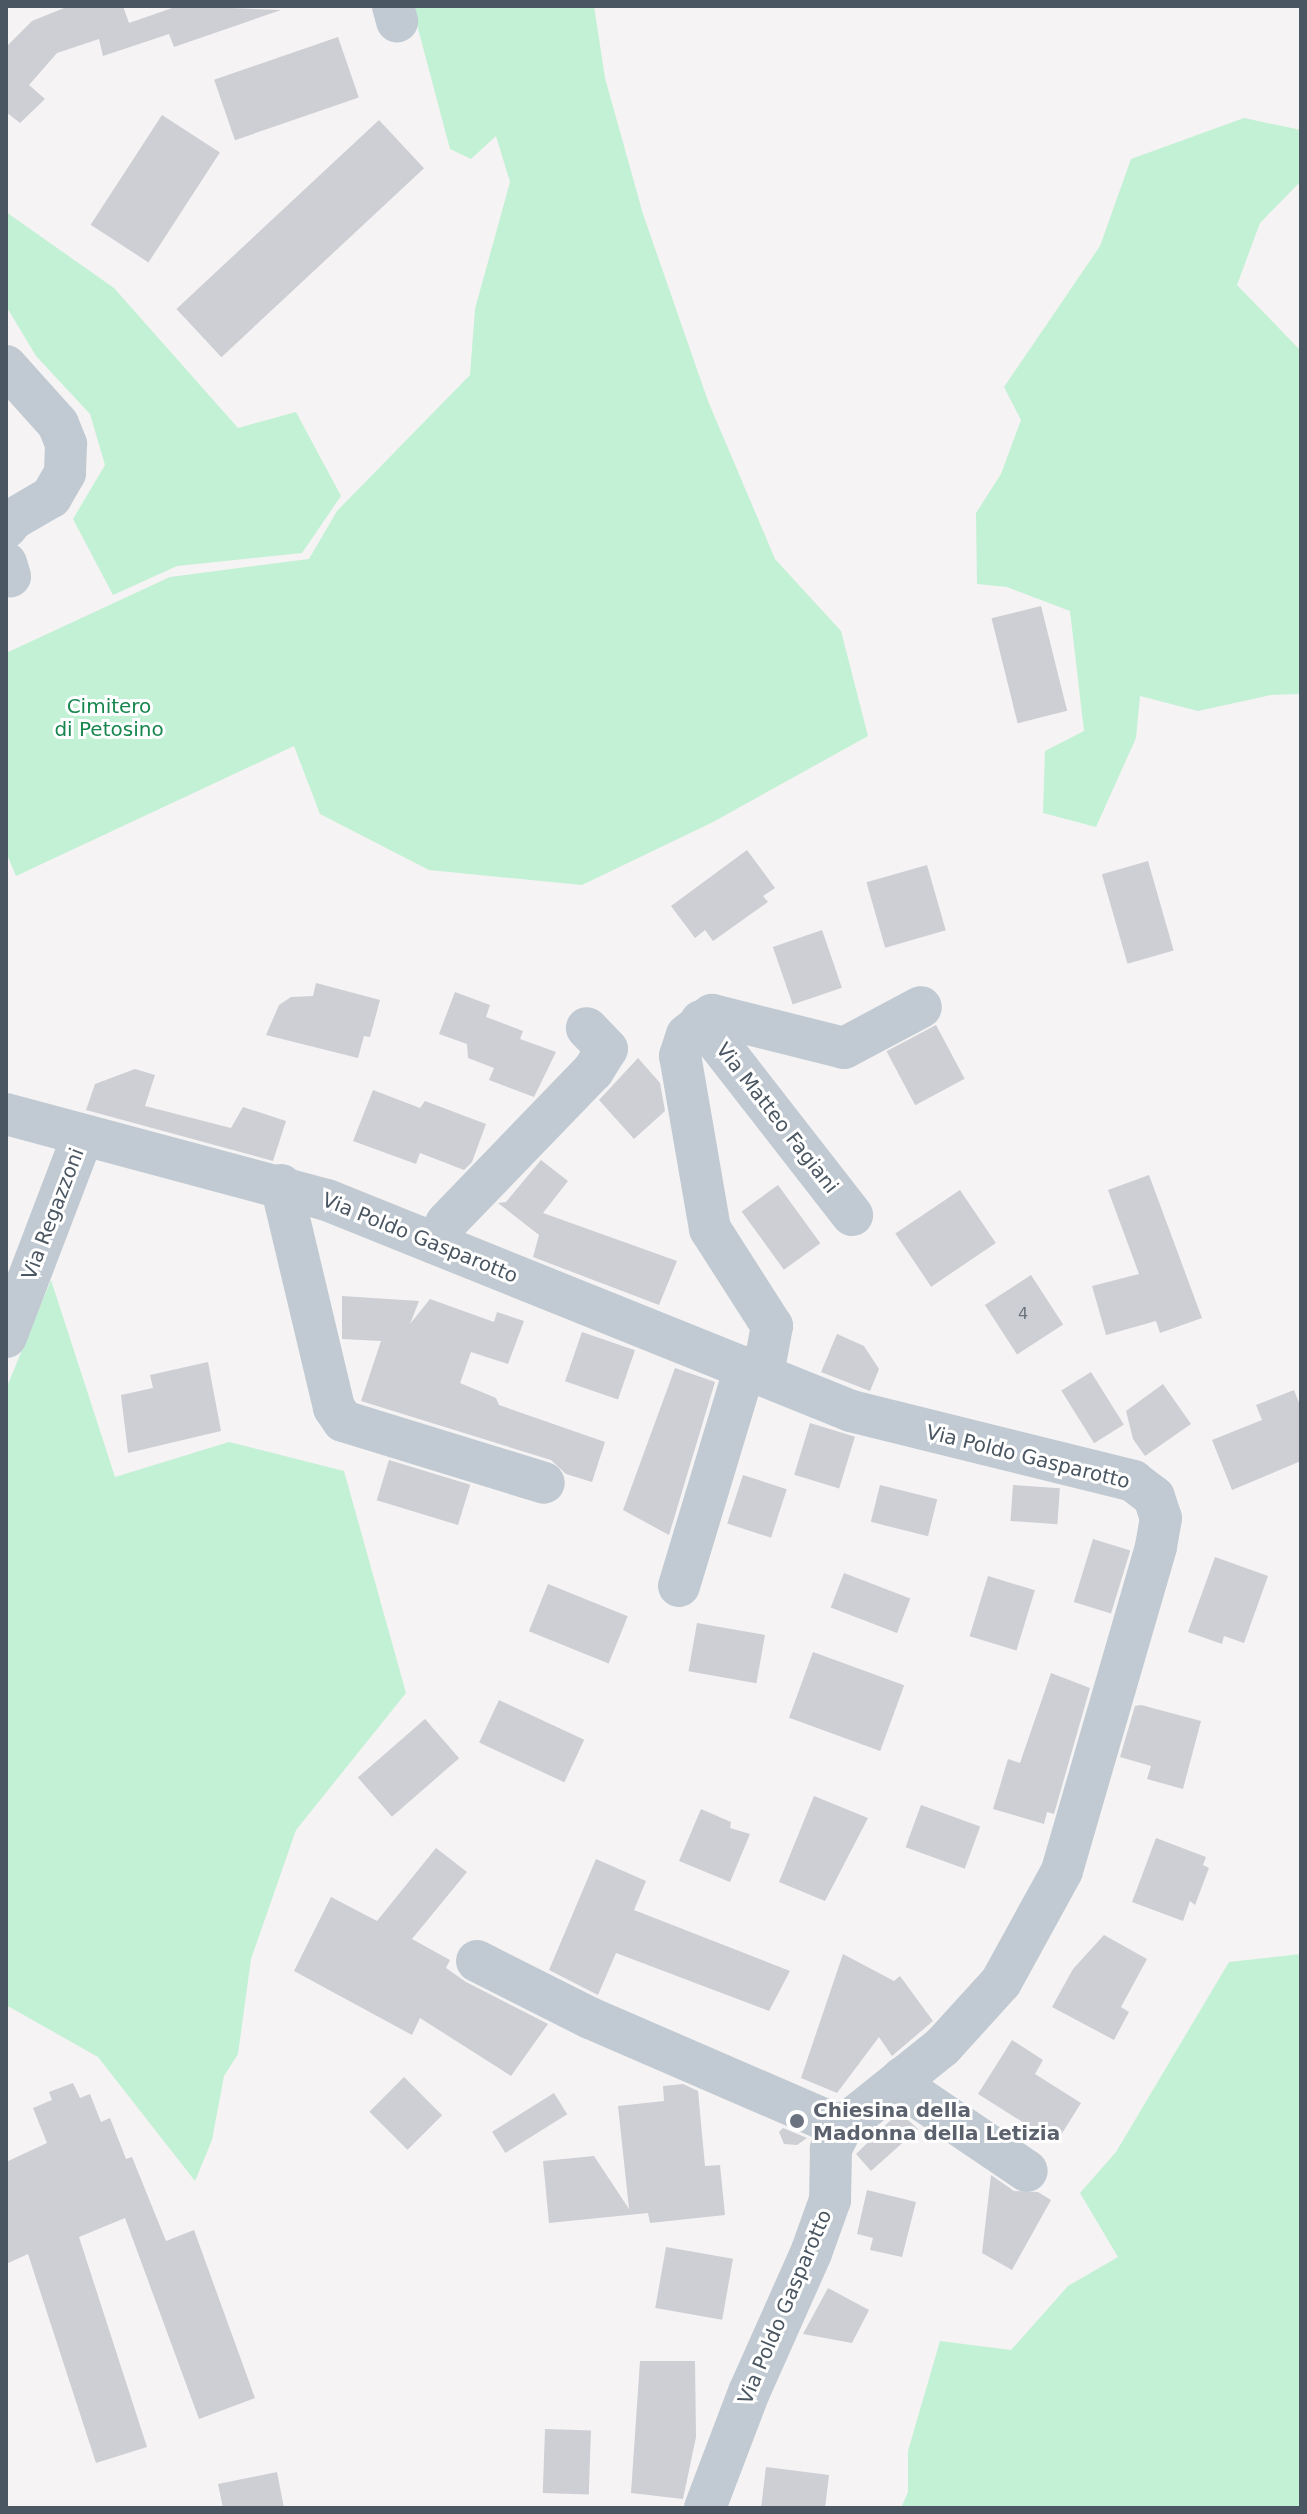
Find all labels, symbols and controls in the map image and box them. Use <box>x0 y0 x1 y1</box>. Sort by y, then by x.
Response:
park label: Cimitero di Petosino <box>54 695 164 742</box>
street label: Via Matteo Fagiani <box>711 1038 843 1198</box>
street label: Via Regazzoni <box>17 1145 89 1283</box>
street label: Via Poldo Gasparotto <box>319 1188 521 1288</box>
house number: 4 <box>1018 1304 1028 1324</box>
street label: Via Poldo Gasparotto <box>924 1420 1132 1494</box>
place label: Chiesina della Madonna della Letizia <box>813 2098 1060 2145</box>
marker: Chiesina della Madonna della Letizia <box>788 2112 806 2130</box>
street label: Via Poldo Gasparotto <box>733 2206 837 2408</box>

